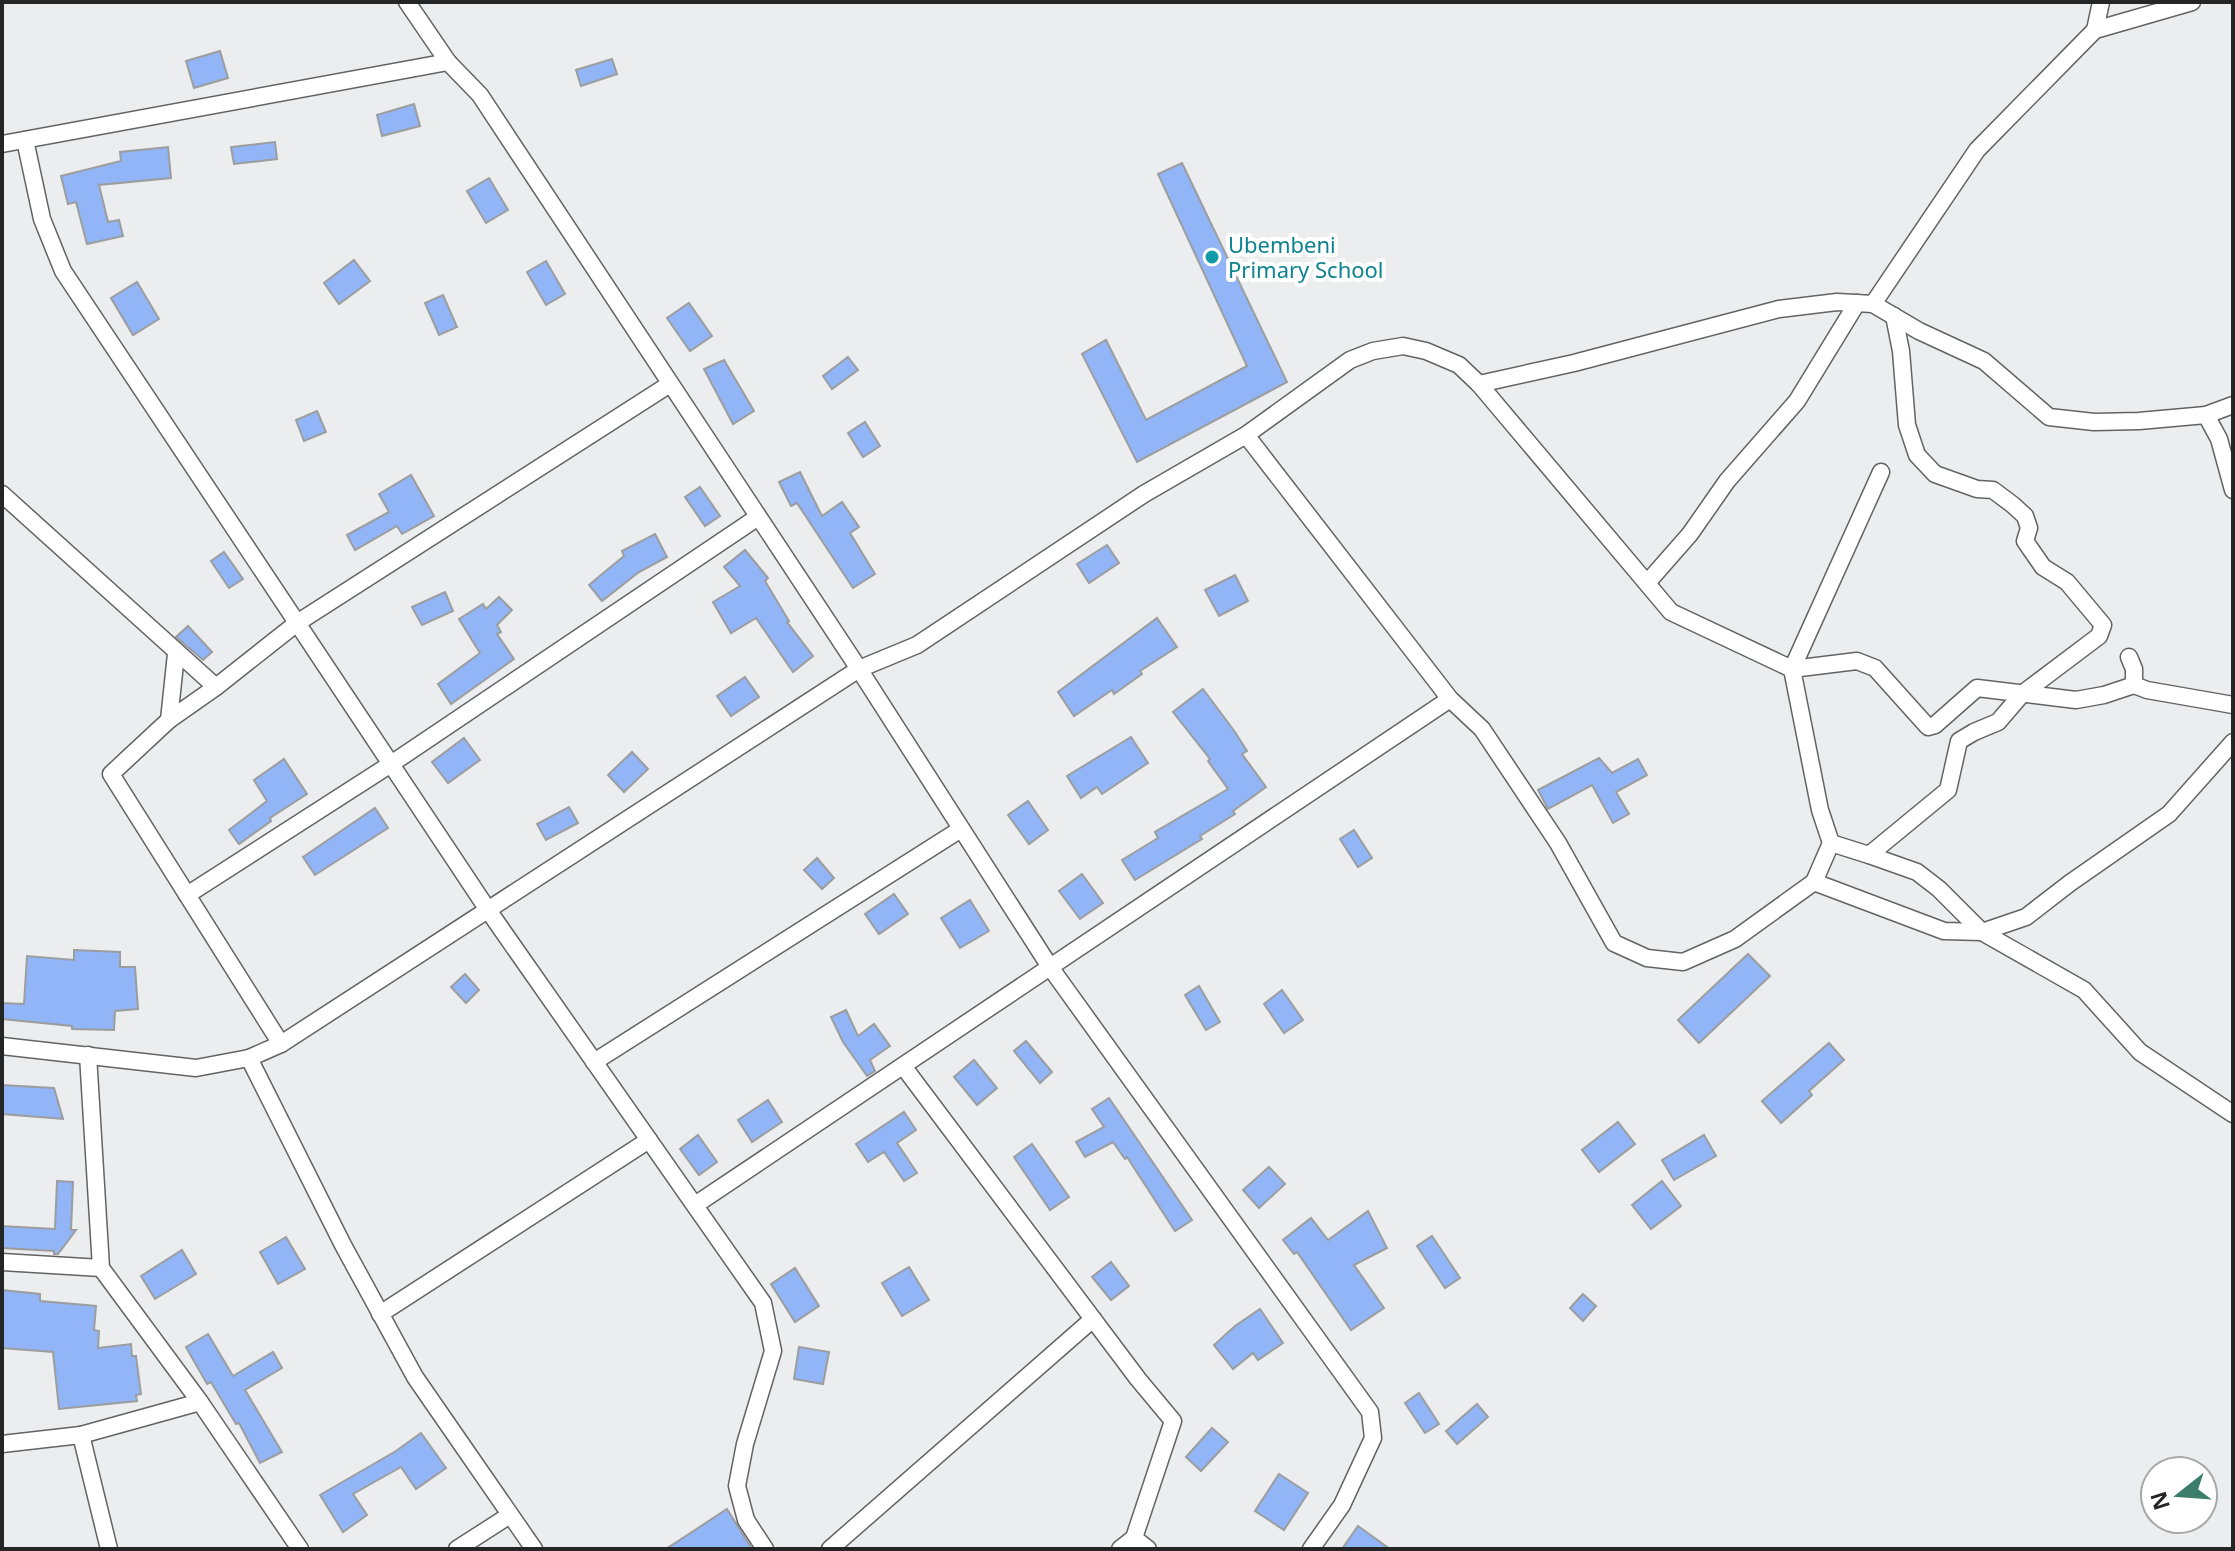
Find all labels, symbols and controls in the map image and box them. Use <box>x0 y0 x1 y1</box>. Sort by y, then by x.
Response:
place label: Ubembeni Primary School <box>1228 229 1384 284</box>
marker: Ubembeni Primary School <box>1203 248 1221 266</box>
north arrow <box>2139 1455 2219 1535</box>
text: N <box>2142 1488 2176 1514</box>

